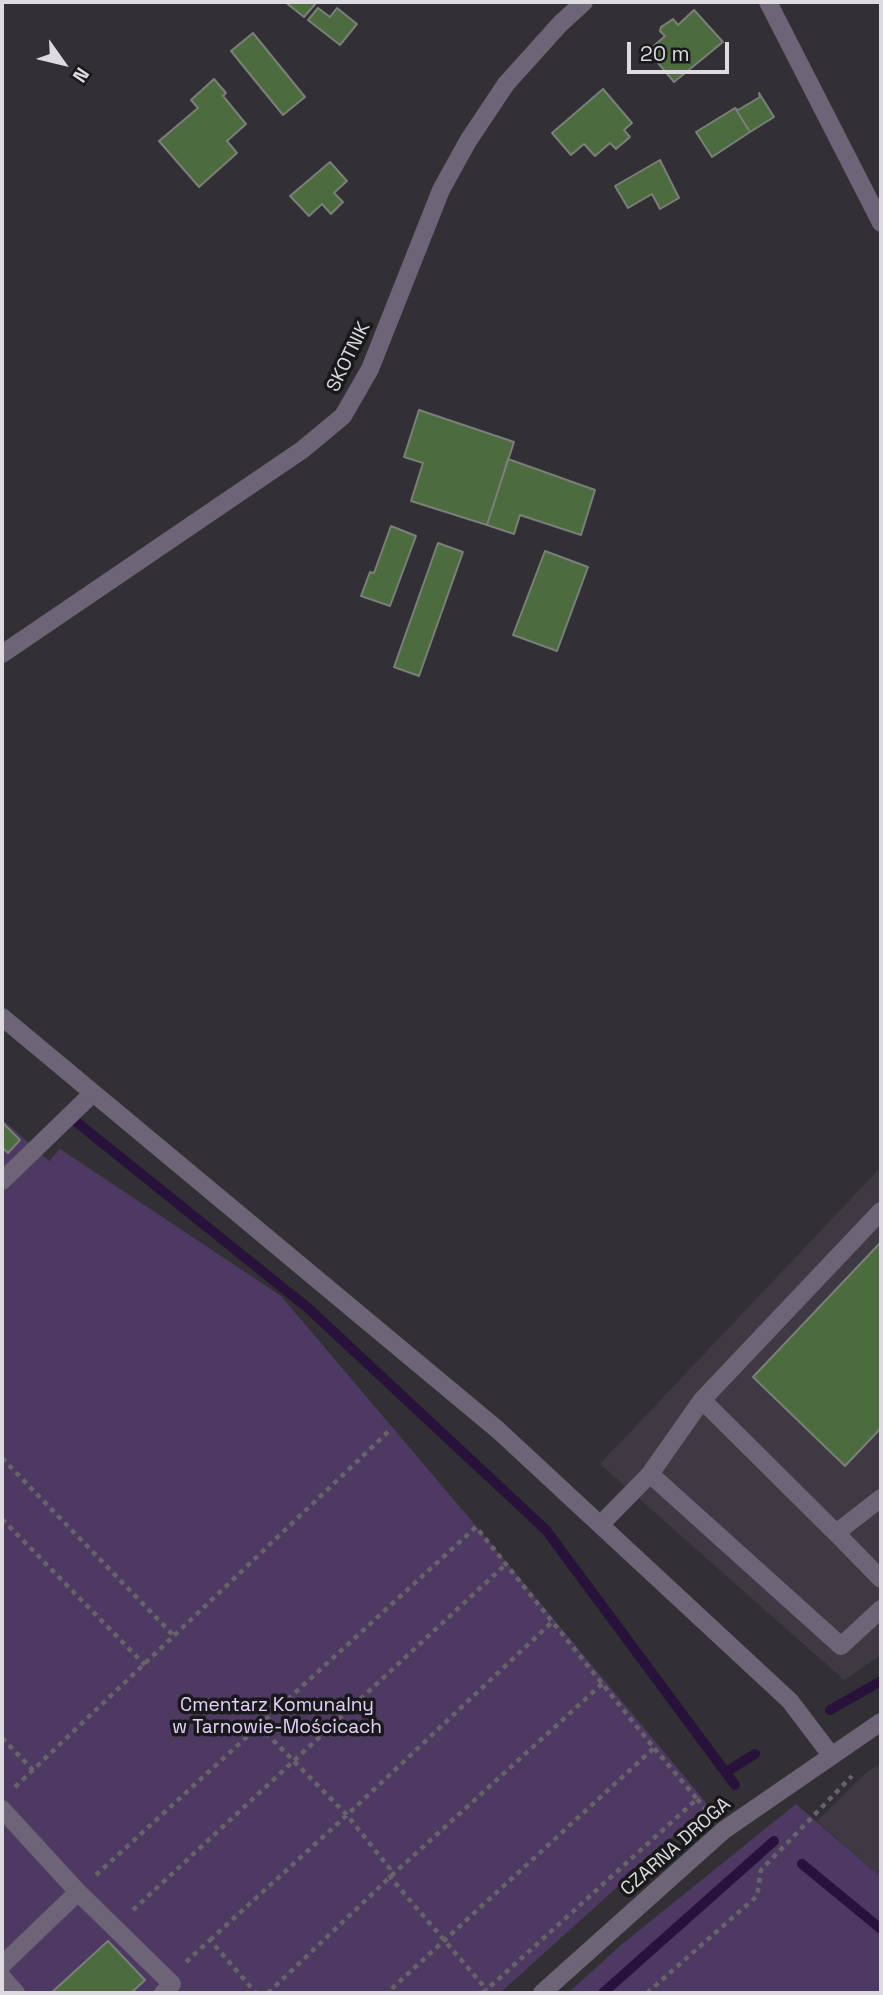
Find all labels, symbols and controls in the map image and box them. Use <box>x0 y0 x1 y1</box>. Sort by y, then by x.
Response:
north arrow <box>28 28 98 98</box>
scale bar <box>631 28 732 72</box>
text: 20 m <box>640 40 690 67</box>
text: N <box>67 63 95 87</box>
street label: SKOTNIK <box>322 318 376 396</box>
park label: Cmentarz Komunalny w Tarnowie-Mościcach <box>172 1695 382 1739</box>
street label: CZARNA DROGA <box>616 1793 736 1901</box>

